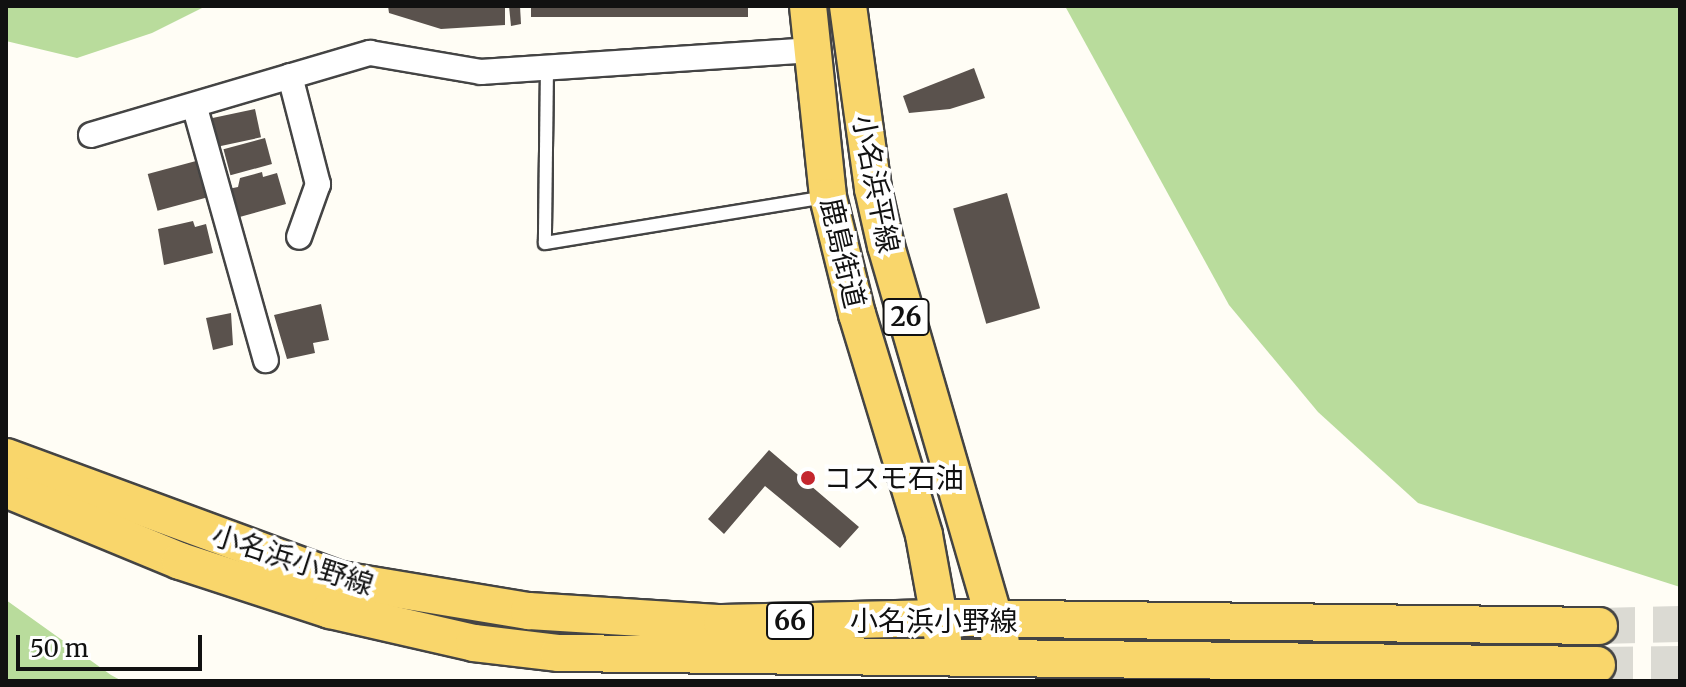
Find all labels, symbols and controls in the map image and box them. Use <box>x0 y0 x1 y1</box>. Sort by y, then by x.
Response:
street label: 小名浜平線 <box>846 112 906 256</box>
street label: 鹿島街道 <box>814 195 872 311</box>
road number: 26 <box>882 295 930 339</box>
place label: コスモ石油 <box>824 461 964 495</box>
marker: コスモ石油 <box>799 469 817 487</box>
street label: 小名浜小野線 <box>208 518 378 602</box>
road number: 66 <box>766 599 814 643</box>
street label: 小名浜小野線 <box>850 604 1018 638</box>
scale bar <box>20 619 206 669</box>
text: 50 m <box>30 633 89 664</box>

